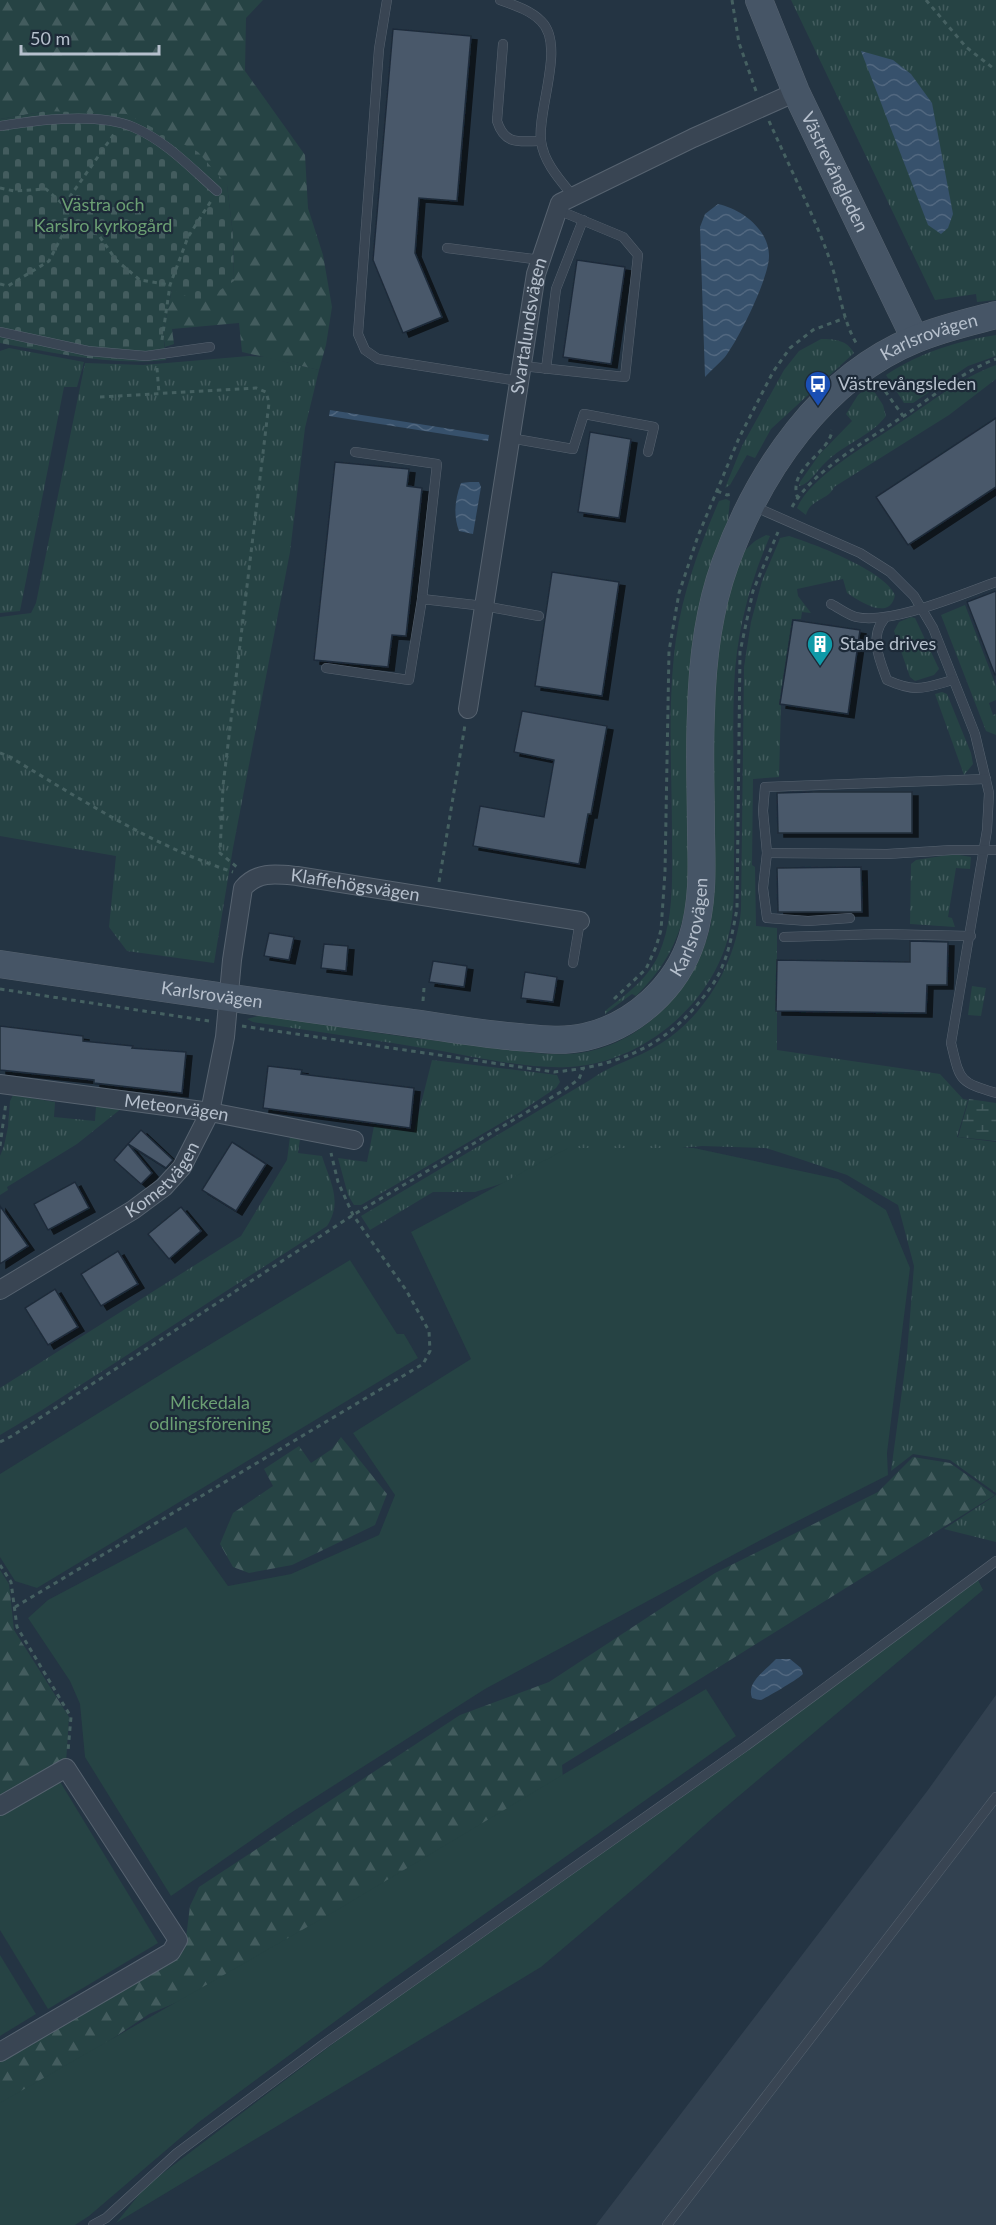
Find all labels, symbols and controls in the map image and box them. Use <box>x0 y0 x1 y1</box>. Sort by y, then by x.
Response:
scale bar <box>21 18 159 56</box>
text: 50 m <box>30 27 70 49</box>
street label: Västrevångleden <box>797 108 874 235</box>
park label: Västra och Karslro kyrkogård <box>34 193 172 236</box>
street label: Svartalundsvägen <box>505 254 551 396</box>
street label: Karlsrovägen <box>876 308 980 365</box>
bus stop icon: Västrevångsleden <box>803 369 833 407</box>
place label: Västrevångsleden <box>838 372 976 394</box>
building icon: Stabe drives <box>805 629 835 667</box>
place label: Stabe drives <box>840 632 936 654</box>
street label: Klaffehögsvägen <box>290 863 421 905</box>
street label: Karlsrovägen <box>664 877 711 980</box>
street label: Karlsrovägen <box>160 976 264 1012</box>
street label: Meteorvägen <box>123 1089 231 1125</box>
street label: Kometvägen <box>121 1138 203 1222</box>
park label: Mickedala odlingsförening <box>149 1391 271 1434</box>

